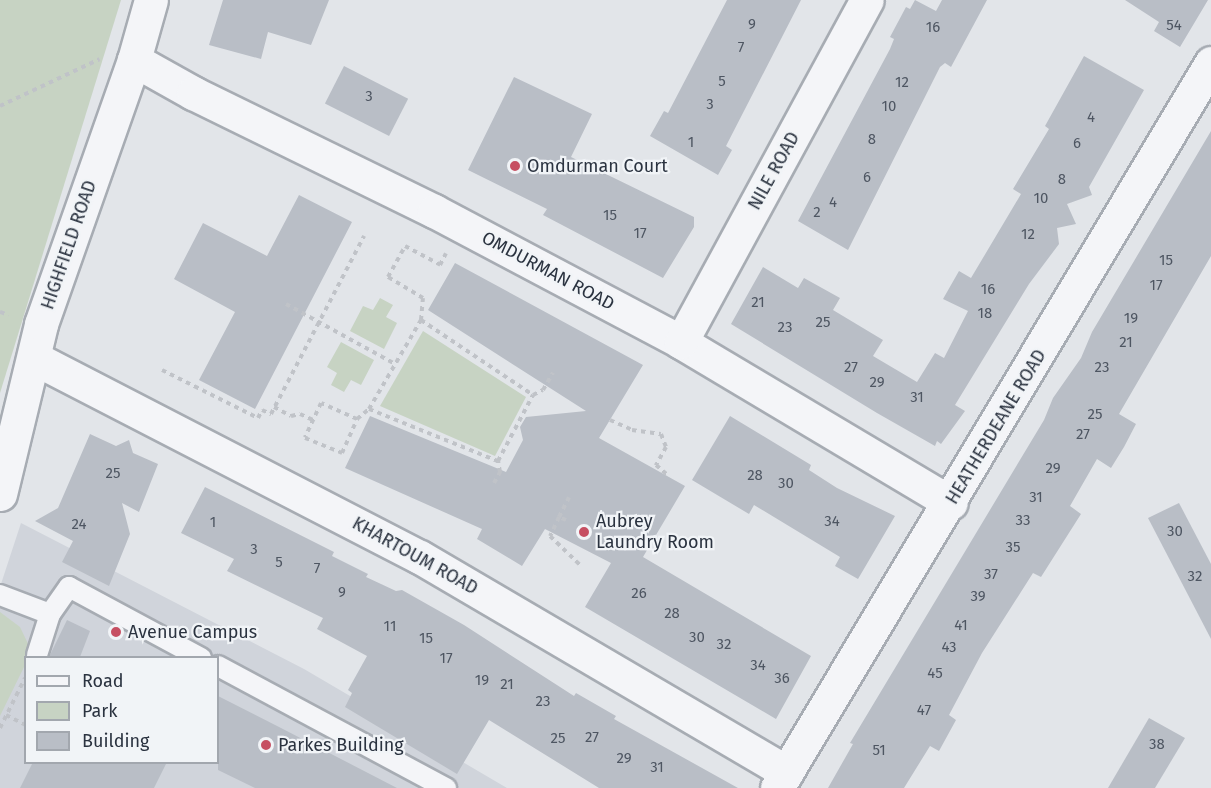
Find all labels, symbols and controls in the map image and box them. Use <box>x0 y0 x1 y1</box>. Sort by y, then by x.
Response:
house number: 9 <box>748 16 756 34</box>
house number: 54 <box>1166 17 1182 35</box>
house number: 16 <box>926 19 940 37</box>
house number: 7 <box>738 39 744 57</box>
house number: 5 <box>718 73 726 91</box>
house number: 12 <box>895 74 909 92</box>
house number: 3 <box>365 88 373 106</box>
house number: 3 <box>706 96 714 114</box>
house number: 10 <box>882 98 896 116</box>
house number: 4 <box>1087 109 1095 127</box>
street label: NILE ROAD <box>744 128 804 214</box>
house number: 8 <box>868 131 876 149</box>
house number: 1 <box>688 134 694 152</box>
house number: 6 <box>1073 135 1081 153</box>
place label: Omdurman Court <box>527 155 668 177</box>
marker: Omdurman Court <box>508 159 522 173</box>
house number: 6 <box>863 169 871 187</box>
house number: 8 <box>1058 171 1066 189</box>
street label: HIGHFIELD ROAD <box>37 178 101 312</box>
house number: 10 <box>1034 190 1048 208</box>
house number: 4 <box>829 194 837 212</box>
house number: 2 <box>813 204 821 222</box>
house number: 15 <box>603 207 617 225</box>
house number: 17 <box>633 225 647 243</box>
house number: 12 <box>1021 226 1035 244</box>
street label: OMDURMAN ROAD <box>478 227 618 315</box>
house number: 15 <box>1159 252 1173 270</box>
house number: 17 <box>1149 277 1163 295</box>
house number: 16 <box>981 281 995 299</box>
house number: 21 <box>751 294 765 312</box>
house number: 18 <box>978 305 992 323</box>
house number: 19 <box>1124 310 1138 328</box>
house number: 25 <box>816 314 830 332</box>
house number: 23 <box>778 319 792 337</box>
house number: 21 <box>1119 334 1133 352</box>
street label: HEATHERDEANE ROAD <box>941 346 1051 508</box>
house number: 27 <box>844 359 858 377</box>
house number: 23 <box>1095 359 1109 377</box>
house number: 29 <box>869 374 885 392</box>
house number: 31 <box>910 389 924 407</box>
house number: 25 <box>1088 406 1102 424</box>
house number: 27 <box>1076 426 1090 444</box>
house number: 29 <box>1045 460 1061 478</box>
house number: 25 <box>106 465 120 483</box>
house number: 28 <box>747 467 763 485</box>
house number: 30 <box>778 475 794 493</box>
house number: 31 <box>1029 489 1043 507</box>
place label: Aubrey Laundry Room <box>596 511 714 554</box>
house number: 33 <box>1016 512 1030 530</box>
street label: KHARTOUM ROAD <box>348 513 482 599</box>
house number: 34 <box>824 513 840 531</box>
house number: 1 <box>210 514 216 532</box>
house number: 24 <box>72 516 86 534</box>
house number: 30 <box>1167 523 1183 541</box>
marker: Aubrey Laundry Room <box>577 525 591 539</box>
house number: 35 <box>1006 539 1020 557</box>
house number: 3 <box>250 541 258 559</box>
house number: 5 <box>275 554 283 572</box>
house number: 7 <box>314 560 320 578</box>
house number: 37 <box>984 566 998 584</box>
house number: 32 <box>1188 568 1202 586</box>
house number: 9 <box>338 584 346 602</box>
house number: 26 <box>631 585 647 603</box>
house number: 39 <box>970 588 986 606</box>
house number: 28 <box>664 605 680 623</box>
house number: 41 <box>954 617 968 635</box>
house number: 11 <box>384 618 396 636</box>
place label: Avenue Campus <box>128 621 257 643</box>
marker: Avenue Campus <box>109 625 123 639</box>
house number: 30 <box>689 629 705 647</box>
house number: 15 <box>419 630 433 648</box>
house number: 32 <box>717 636 731 654</box>
house number: 43 <box>941 639 957 657</box>
house number: 17 <box>439 650 453 668</box>
legend <box>24 656 219 764</box>
house number: 34 <box>750 657 766 675</box>
house number: 45 <box>927 665 943 683</box>
text: Road <box>82 670 124 692</box>
house number: 36 <box>774 670 790 688</box>
house number: 19 <box>475 672 489 690</box>
house number: 21 <box>500 676 514 694</box>
house number: 23 <box>536 693 550 711</box>
text: Park <box>82 700 117 722</box>
house number: 47 <box>917 702 931 720</box>
house number: 27 <box>585 729 599 747</box>
text: Building <box>82 730 149 752</box>
house number: 25 <box>551 730 565 748</box>
place label: Parkes Building <box>278 734 404 756</box>
house number: 38 <box>1149 736 1165 754</box>
marker: Parkes Building <box>259 738 273 752</box>
house number: 51 <box>872 742 886 760</box>
house number: 29 <box>616 750 632 768</box>
house number: 31 <box>650 759 664 777</box>

